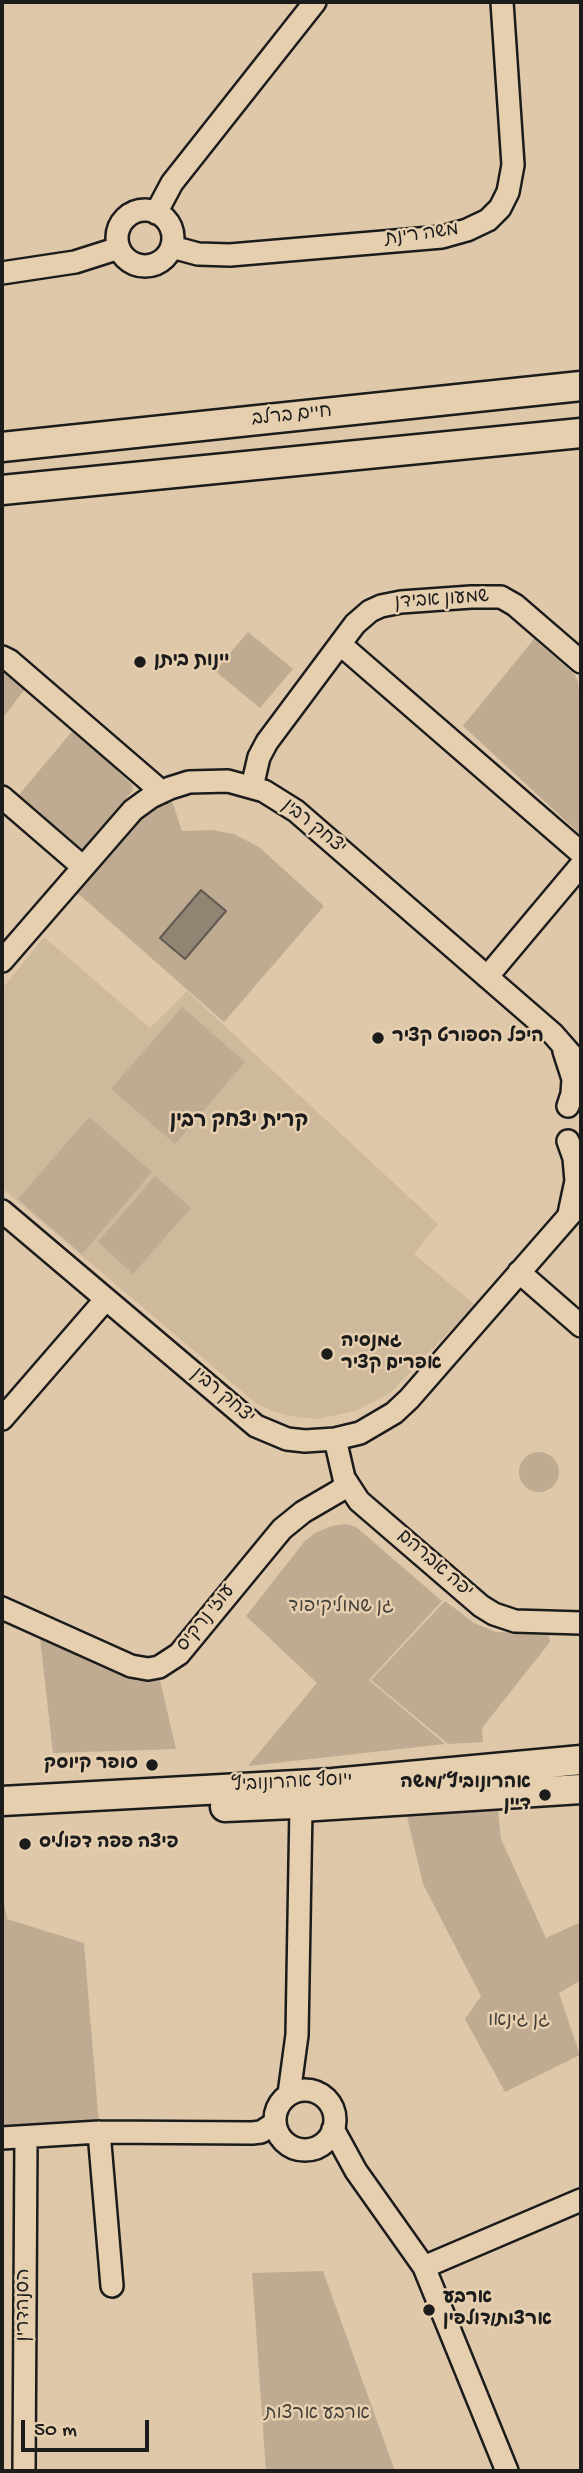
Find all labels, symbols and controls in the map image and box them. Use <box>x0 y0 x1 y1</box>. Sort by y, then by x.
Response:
street label: משה רינת <box>384 220 460 252</box>
street label: חיים ברלב <box>251 401 333 433</box>
street label: שמעון אבידן <box>394 586 490 616</box>
place label: יינות ביתן <box>154 651 229 673</box>
marker: יינות ביתן <box>132 654 148 670</box>
street label: יצחק רבין <box>276 795 350 861</box>
place label: היכל הספורט קציר <box>392 1027 544 1049</box>
marker: היכל הספורט קציר <box>370 1030 386 1046</box>
district label: קרית יצחק רבין <box>170 1110 308 1136</box>
place label: גמנסיה אפרים קציר <box>341 1332 442 1376</box>
marker: גמנסיה אפרים קציר <box>319 1346 335 1362</box>
street label: יצחק רבין <box>186 1364 258 1430</box>
street label: יפה אברהם <box>391 1526 477 1604</box>
street label: עוזי נרקיס <box>173 1581 241 1657</box>
park label: גן שמוליקיפוד <box>288 1597 394 1619</box>
place label: סופר קיוסק <box>44 1754 138 1776</box>
marker: סופר קיוסק <box>144 1757 160 1773</box>
street label: יוסף אהרונוביץ' <box>231 1769 353 1799</box>
place label: אהרונוביץ׳/משה דיין <box>400 1773 531 1817</box>
marker: אהרונוביץ׳/משה דיין <box>537 1787 553 1803</box>
place label: פיצה פפה דפוליס <box>39 1833 179 1855</box>
marker: פיצה פפה דפוליס <box>17 1836 33 1852</box>
park label: גן ג'נאו <box>488 2011 550 2033</box>
street label: הסנהדרין <box>14 2268 36 2342</box>
place label: ארבע ארצות/דולפין <box>443 2288 552 2332</box>
marker: ארבע ארצות/דולפין <box>421 2302 437 2318</box>
park label: ארבע ארצות <box>264 2404 370 2426</box>
scale bar <box>24 2406 152 2450</box>
text: 50 m <box>34 2419 77 2444</box>

